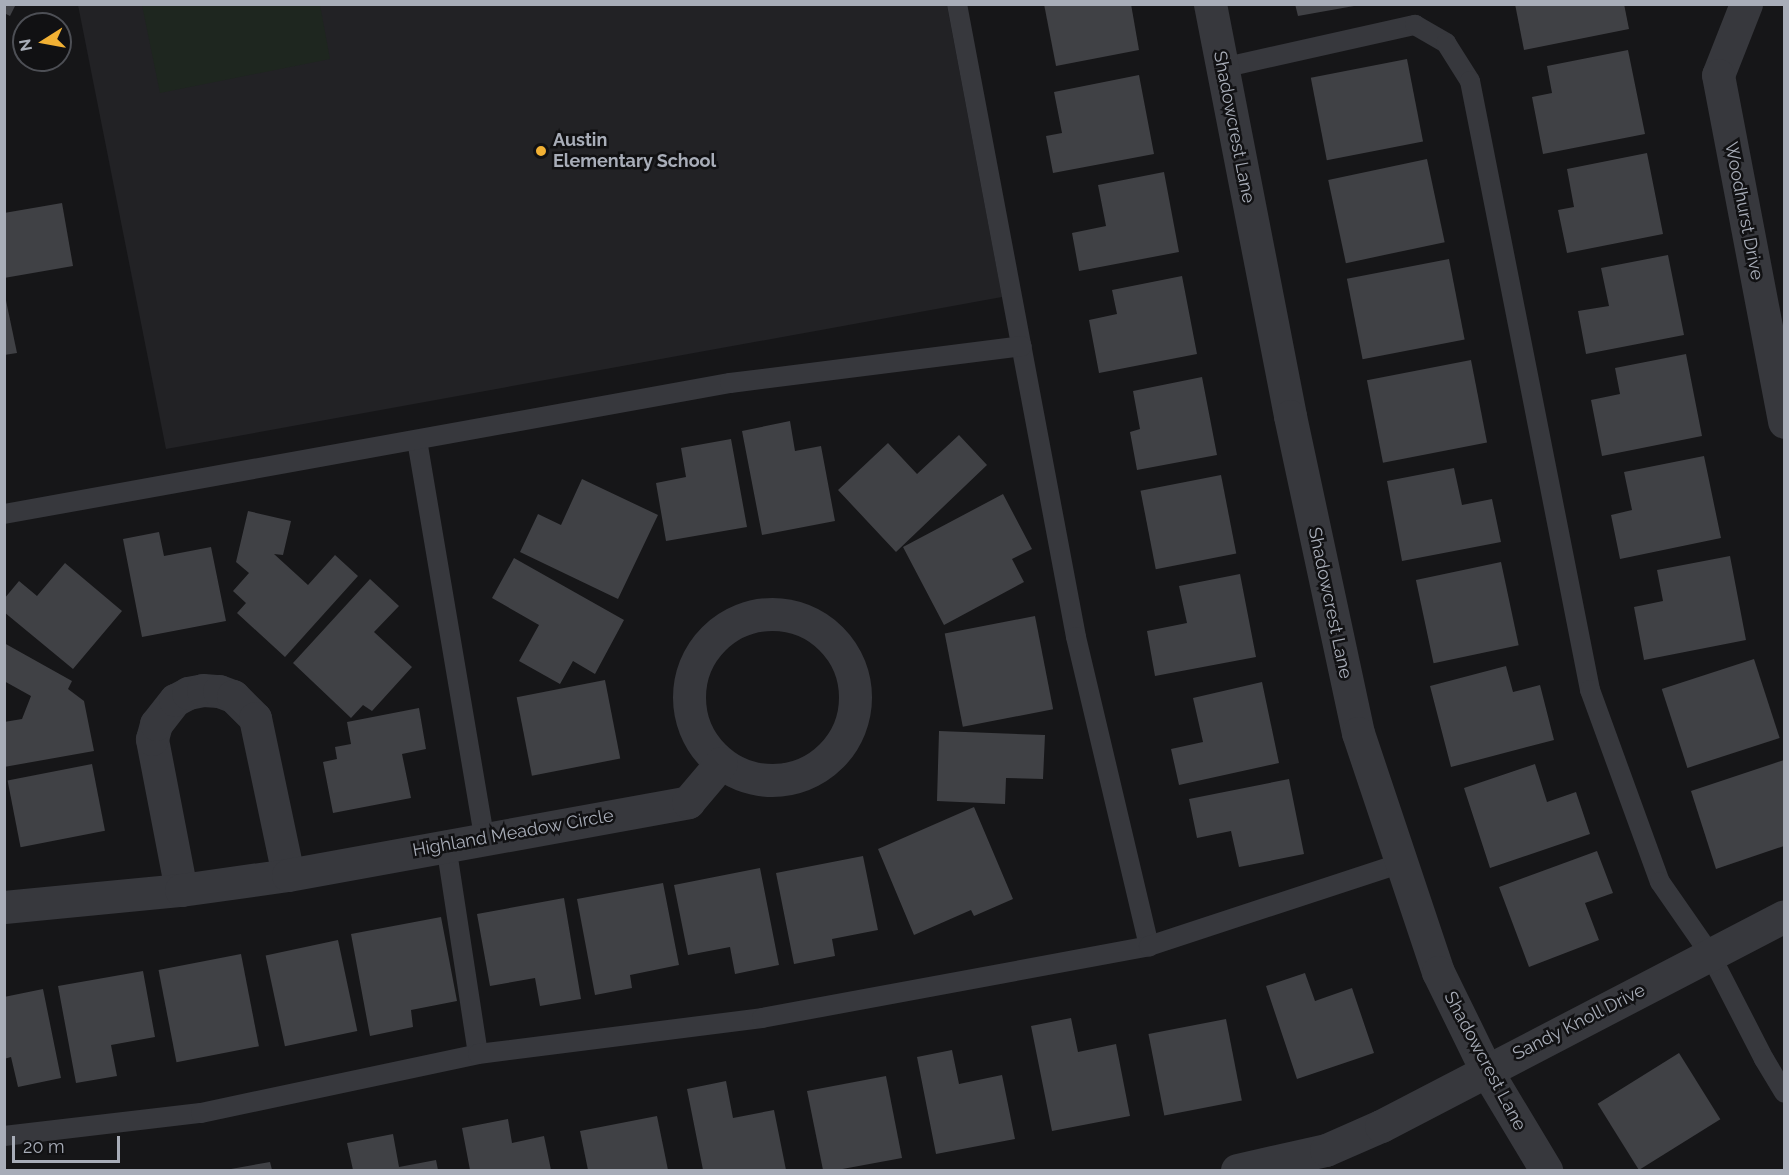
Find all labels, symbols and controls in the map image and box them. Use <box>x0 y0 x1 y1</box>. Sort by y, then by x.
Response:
north arrow <box>12 12 72 72</box>
text: N <box>15 37 36 53</box>
street label: Shadowcrest Lane <box>1209 49 1259 205</box>
place label: Austin Elementary School <box>553 130 717 172</box>
street label: Woodhurst Drive <box>1720 140 1768 282</box>
marker: Austin Elementary School <box>534 144 548 158</box>
street label: Shadowcrest Lane <box>1303 525 1357 681</box>
street label: Highland Meadow Circle <box>411 805 615 861</box>
street label: Sandy Knoll Drive <box>1509 979 1649 1065</box>
street label: Shadowcrest Lane <box>1439 988 1531 1134</box>
scale bar <box>15 1124 123 1162</box>
text: 20 m <box>23 1136 65 1157</box>

